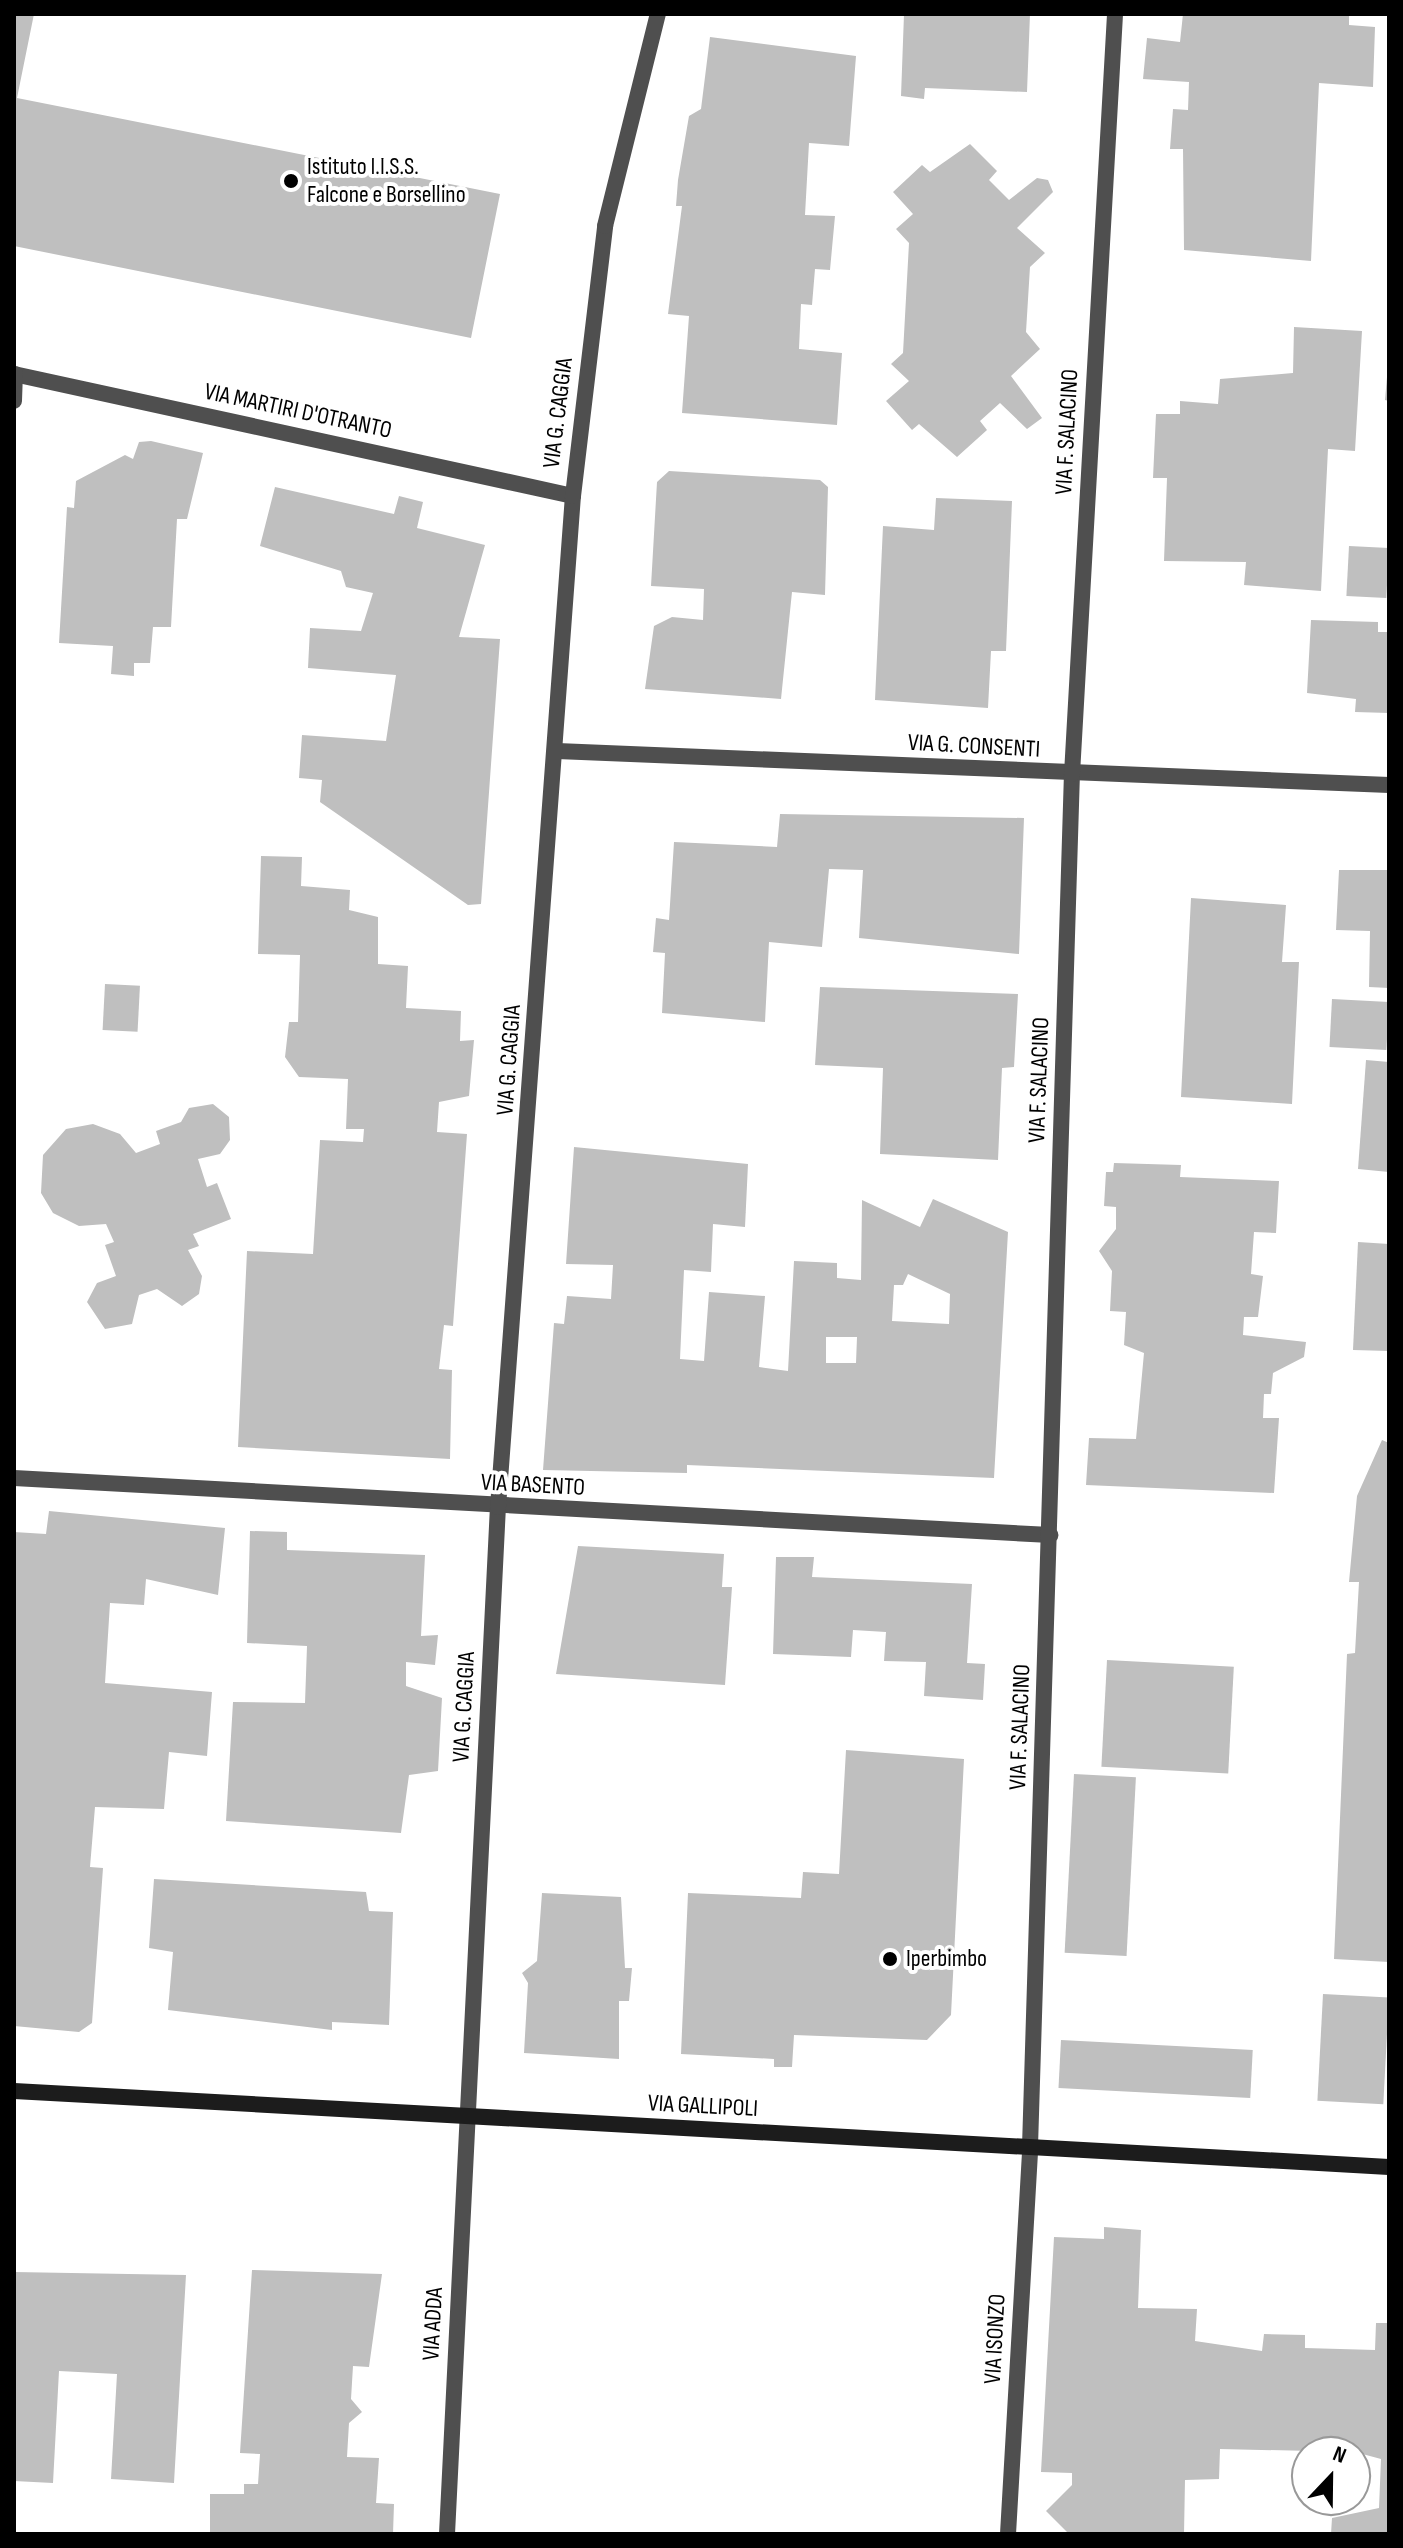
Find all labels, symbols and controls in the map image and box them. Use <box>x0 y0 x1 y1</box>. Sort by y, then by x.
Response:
place label: Istituto I.I.S.S. Falcone e Borsellino <box>307 153 466 209</box>
marker: Istituto I.I.S.S. Falcone e Borsellino <box>282 172 300 190</box>
street label: VIA G. CAGGIA <box>537 356 579 470</box>
street label: VIA F. SALACINO <box>1049 368 1085 496</box>
street label: VIA MARTIRI D'OTRANTO <box>202 377 394 445</box>
street label: VIA G. CONSENTI <box>907 728 1041 764</box>
street label: VIA G. CAGGIA <box>491 1004 527 1116</box>
street label: VIA F. SALACINO <box>1022 1017 1056 1143</box>
street label: VIA BASENTO <box>480 1468 586 1502</box>
street label: VIA G. CAGGIA <box>447 1651 481 1763</box>
street label: VIA F. SALACINO <box>1003 1664 1037 1790</box>
place label: Iperbimbo <box>906 1945 987 1973</box>
marker: Iperbimbo <box>881 1950 899 1968</box>
street label: VIA GALLIPOLI <box>647 2089 759 2123</box>
street label: VIA ADDA <box>417 2287 449 2361</box>
street label: VIA ISONZO <box>978 2293 1012 2385</box>
north arrow <box>1291 2436 1371 2516</box>
text: N <box>1329 2440 1350 2470</box>

